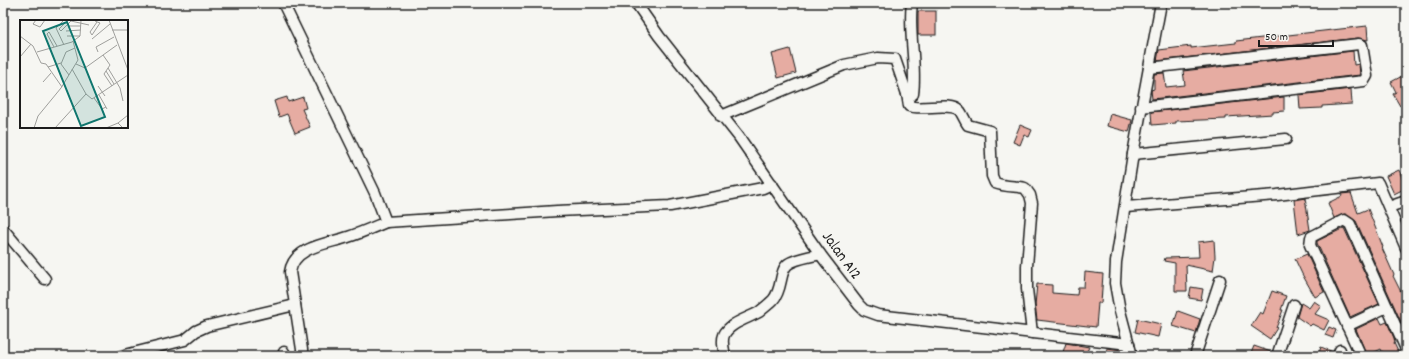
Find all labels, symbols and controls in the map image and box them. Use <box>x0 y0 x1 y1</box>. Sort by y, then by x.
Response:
inset map <box>20 20 128 128</box>
scale bar <box>1259 22 1333 48</box>
text: 50 m <box>1265 29 1288 46</box>
street label: Jalan A12 <box>816 227 866 285</box>

